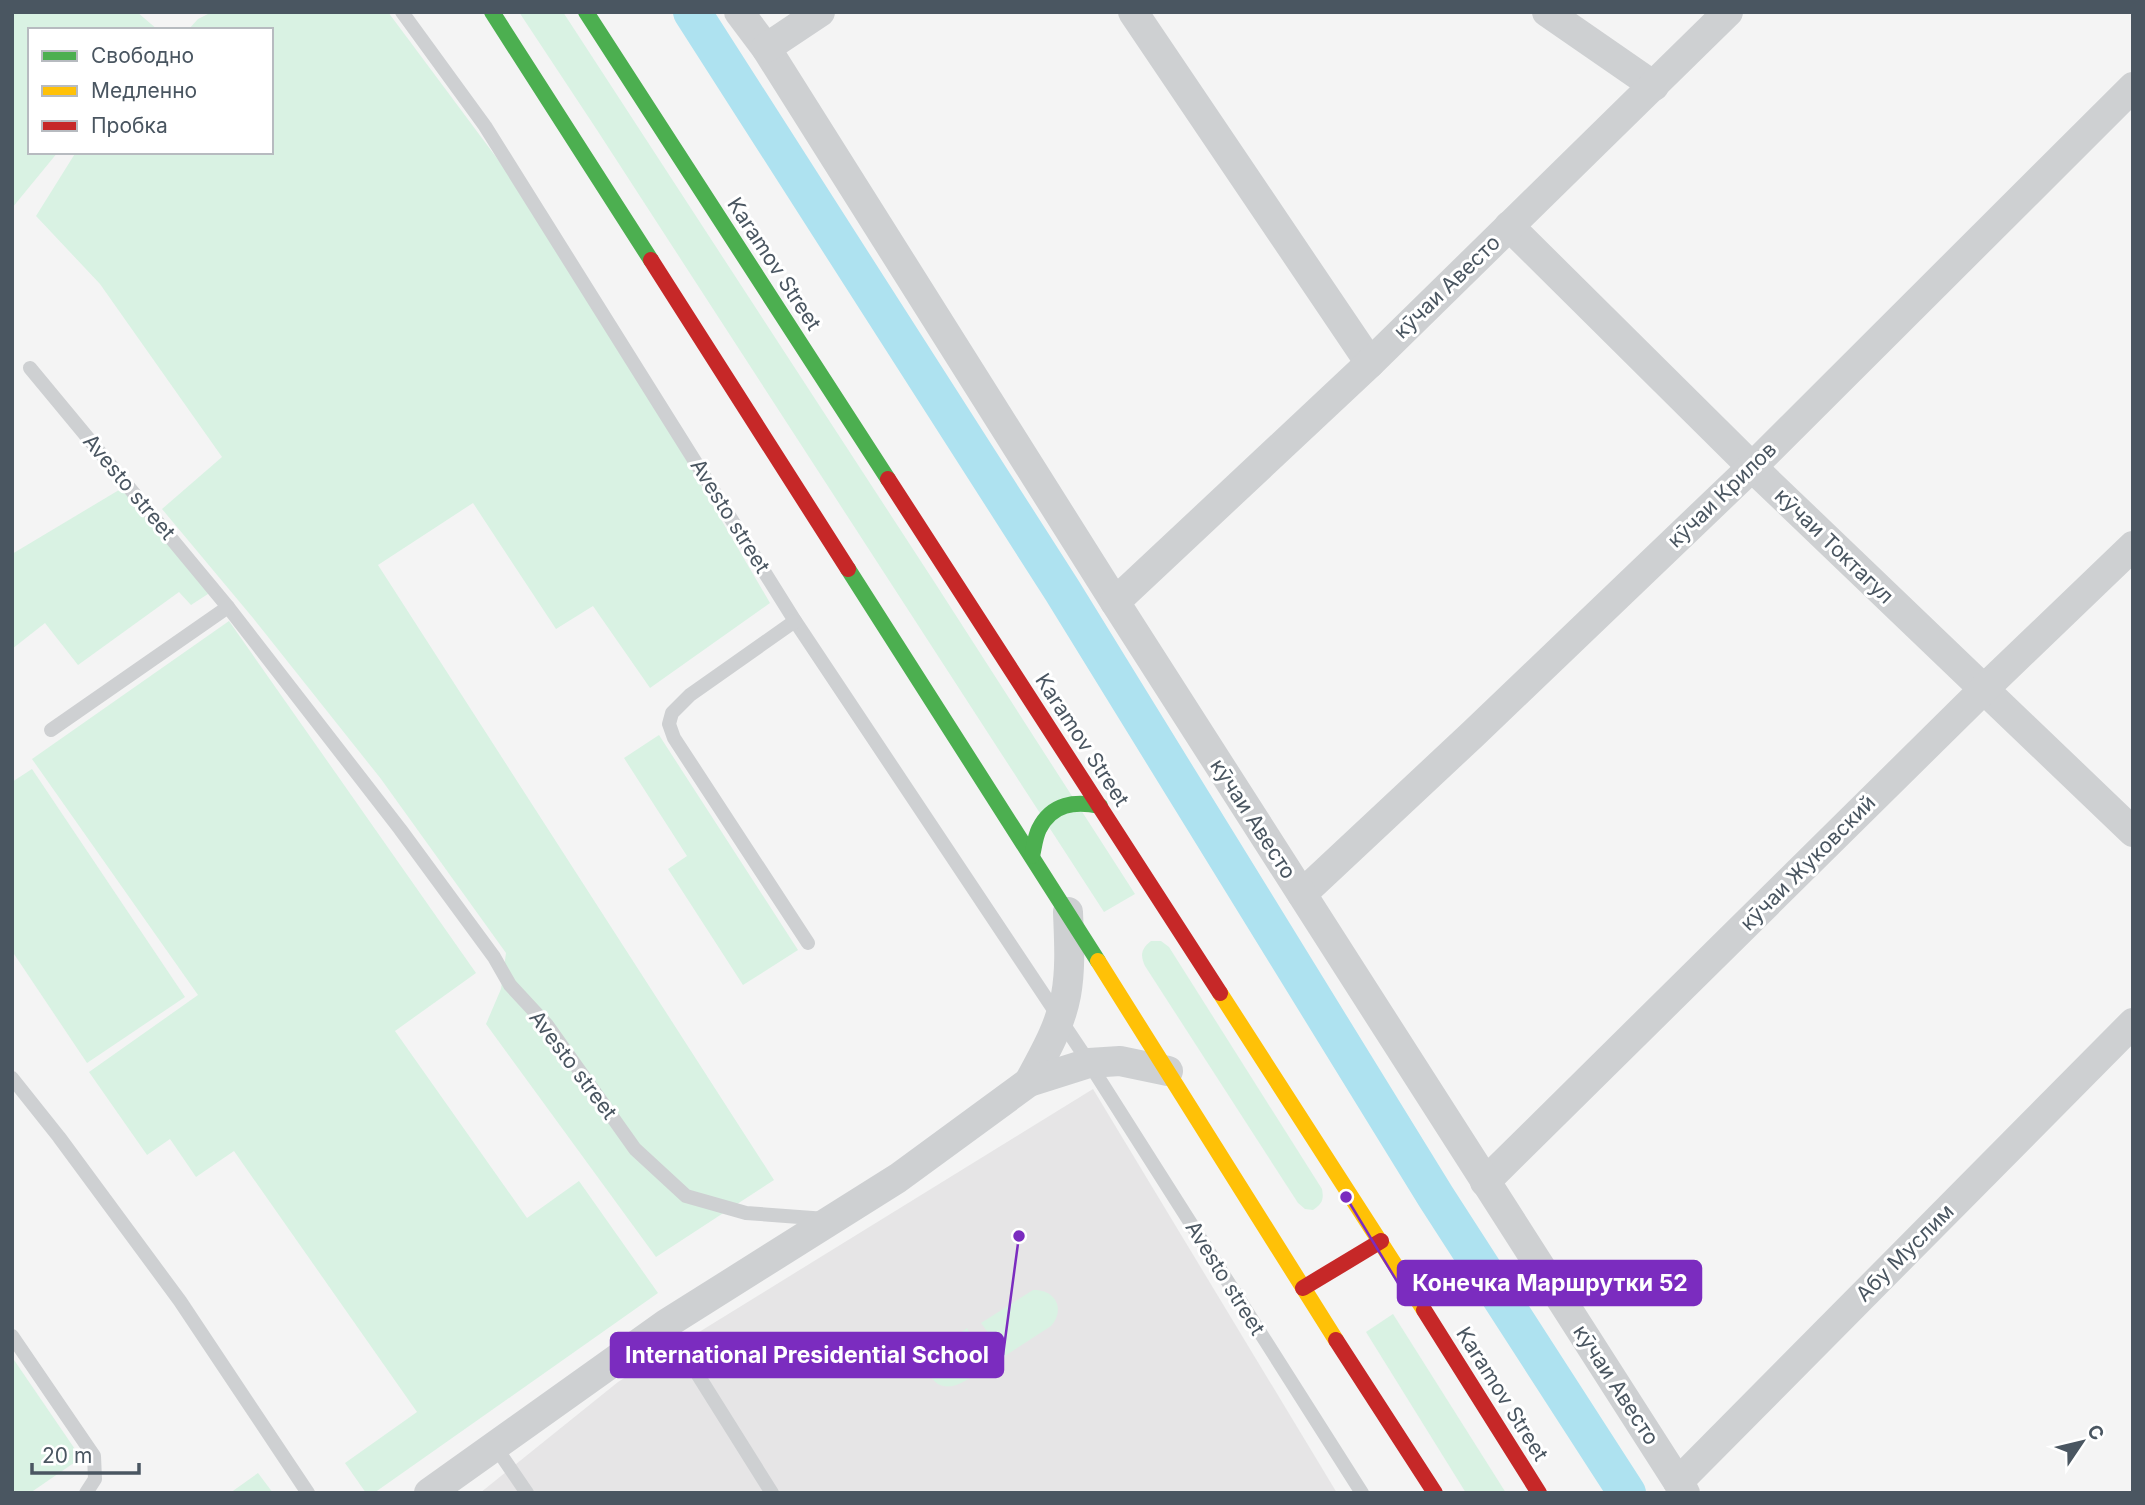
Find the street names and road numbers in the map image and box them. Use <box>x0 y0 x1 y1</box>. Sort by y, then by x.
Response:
street label: Karamov Street <box>722 193 827 335</box>
street label: кӯчаи Авесто <box>1388 230 1505 344</box>
street label: Avesto street <box>78 429 181 545</box>
street label: кӯчаи Крилов <box>1662 437 1781 553</box>
street label: Avesto street <box>685 454 775 578</box>
street label: кӯчаи Токтагул <box>1770 483 1899 609</box>
street label: Karamov Street <box>1030 669 1135 811</box>
street label: кӯчаи Авесто <box>1205 754 1301 883</box>
street label: кӯчаи Жуковский <box>1735 790 1880 935</box>
street label: Avesto street <box>524 1005 623 1124</box>
street label: Абу Муслим <box>1851 1199 1959 1307</box>
street label: Avesto street <box>1180 1216 1270 1340</box>
street label: кӯчаи Авесто <box>1568 1320 1664 1449</box>
street label: Karamov Street <box>1451 1322 1554 1465</box>

